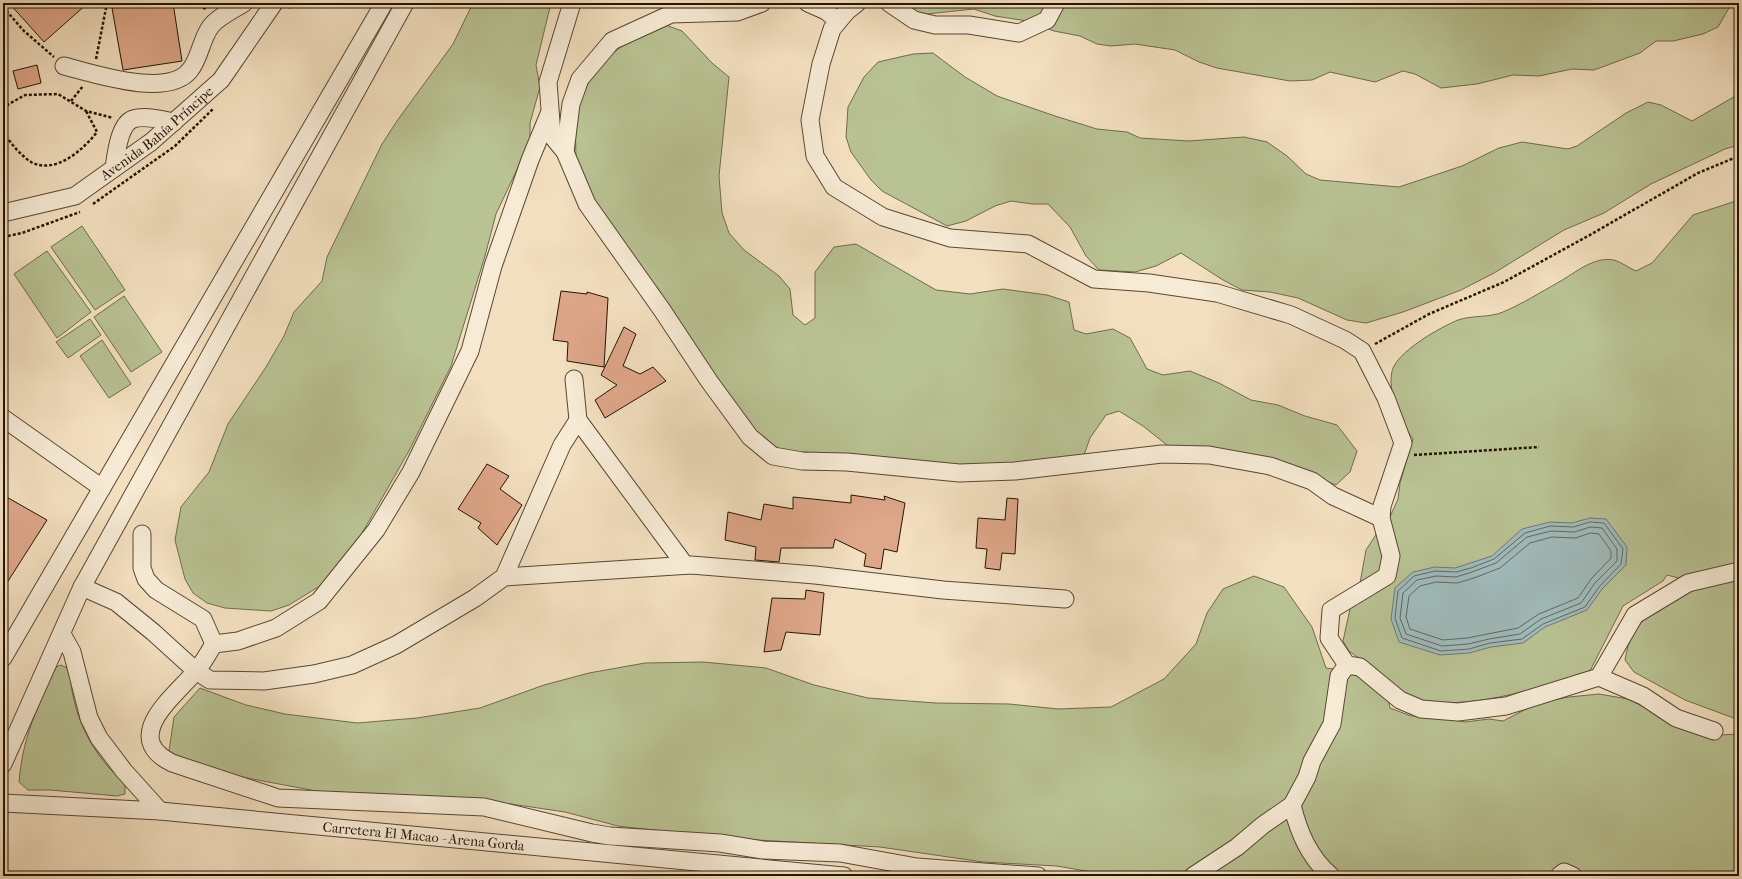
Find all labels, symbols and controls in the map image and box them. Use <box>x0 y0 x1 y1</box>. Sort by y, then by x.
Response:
street label: Avenida Bahía Príncipe <box>96 83 217 185</box>
street label: Carretera El Macao - Arena Gorda <box>322 818 526 855</box>

